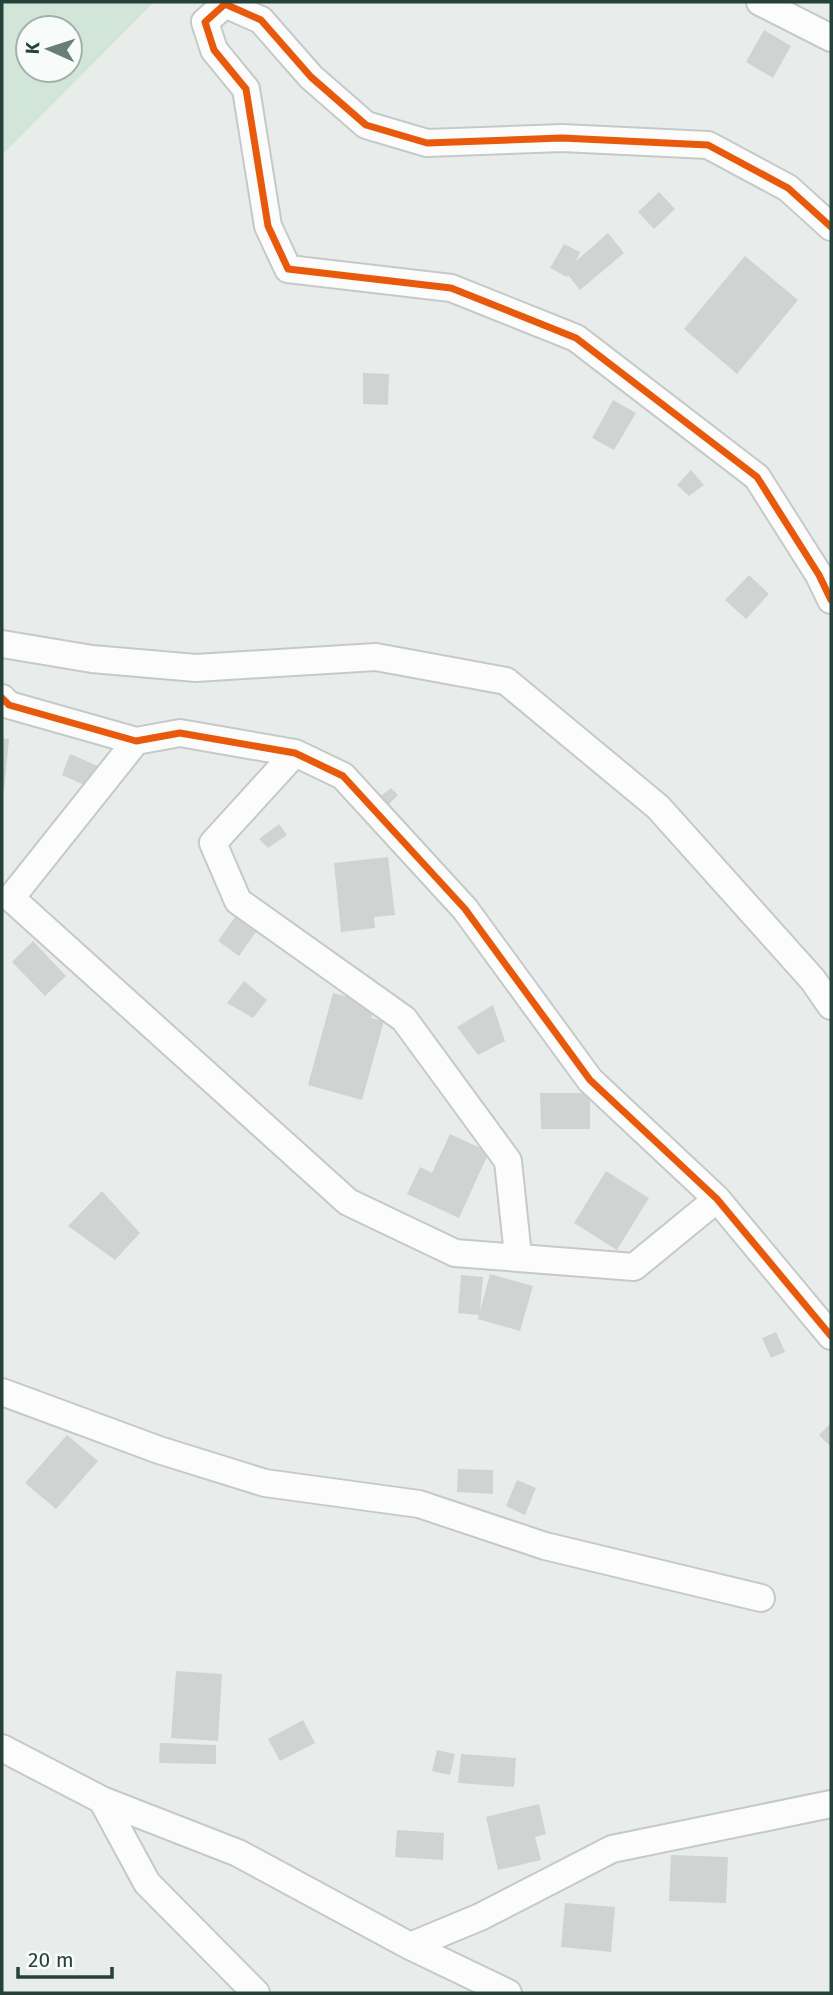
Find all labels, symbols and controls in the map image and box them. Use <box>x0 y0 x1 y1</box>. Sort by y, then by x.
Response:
north arrow <box>14 14 84 84</box>
text: K <box>21 41 44 55</box>
scale bar <box>18 1936 112 1980</box>
text: 20 m <box>28 1947 74 1973</box>

